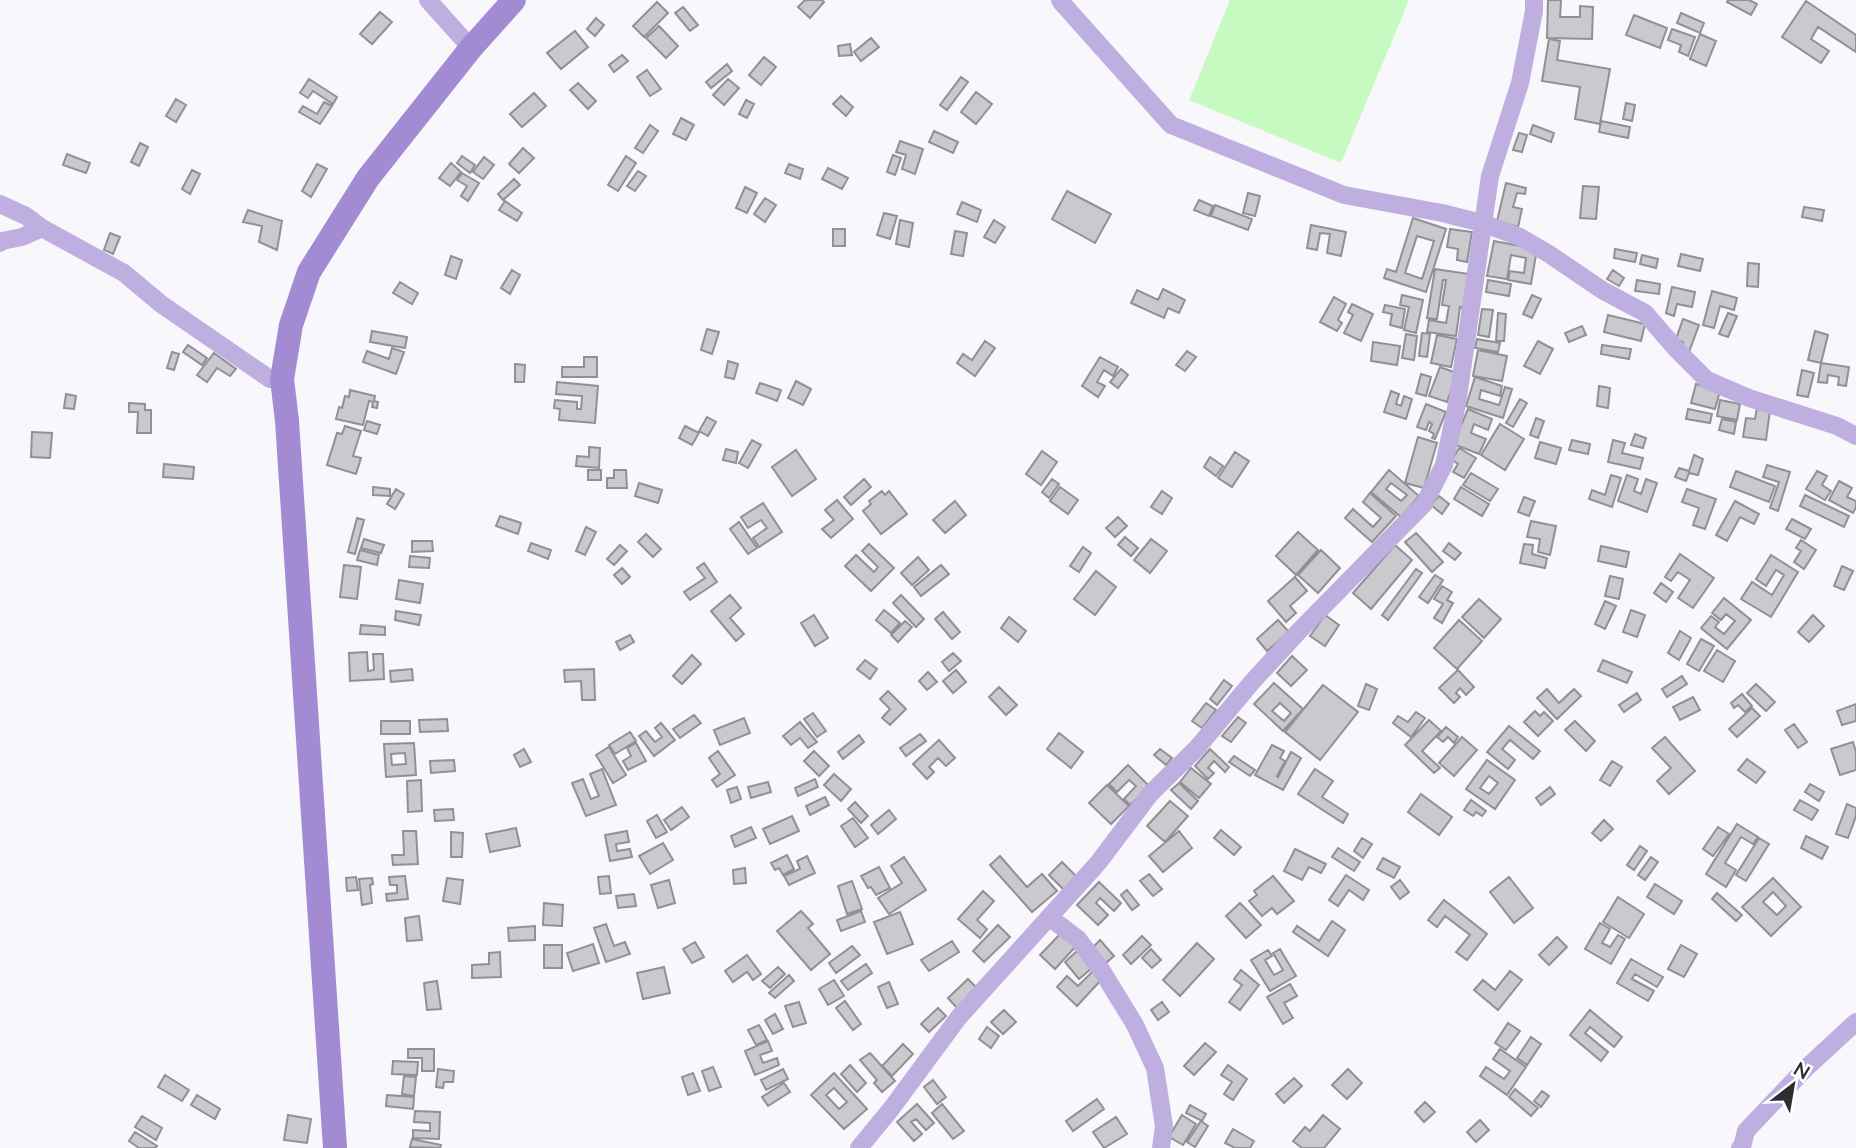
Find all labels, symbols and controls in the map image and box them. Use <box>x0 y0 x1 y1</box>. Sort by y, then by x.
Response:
north arrow <box>1758 1050 1828 1120</box>
text: N <box>1790 1056 1814 1084</box>

